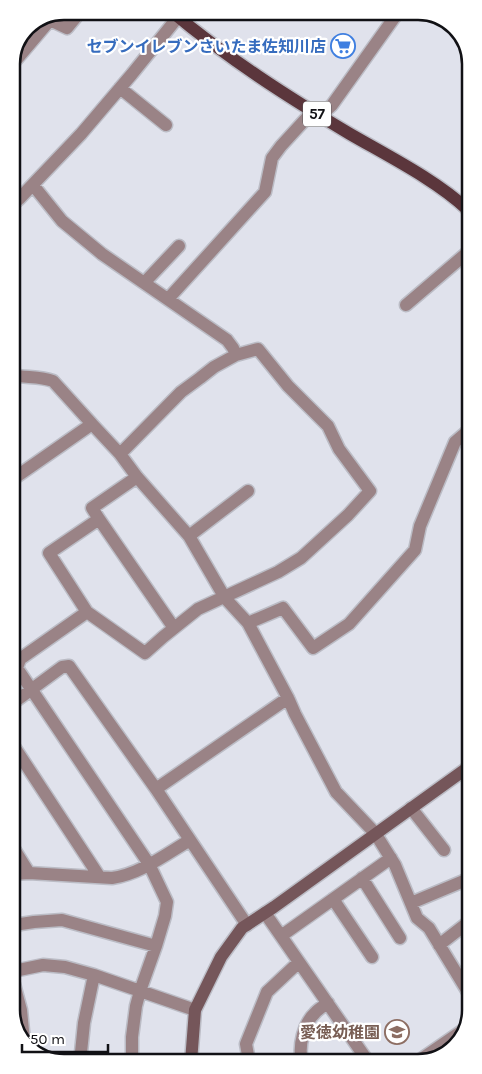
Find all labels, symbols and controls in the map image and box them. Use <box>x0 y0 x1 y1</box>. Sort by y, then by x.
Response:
supermarket icon: セブンイレブンさいたま佐知川店 <box>330 33 356 59</box>
place label: セブンイレブンさいたま佐知川店 <box>86 37 326 56</box>
road number: 57 <box>303 102 331 126</box>
school or university icon: 愛徳幼稚園 <box>384 1019 410 1045</box>
scale bar <box>22 1022 109 1054</box>
place label: 愛徳幼稚園 <box>300 1023 380 1042</box>
text: 50 m <box>30 1030 65 1048</box>

